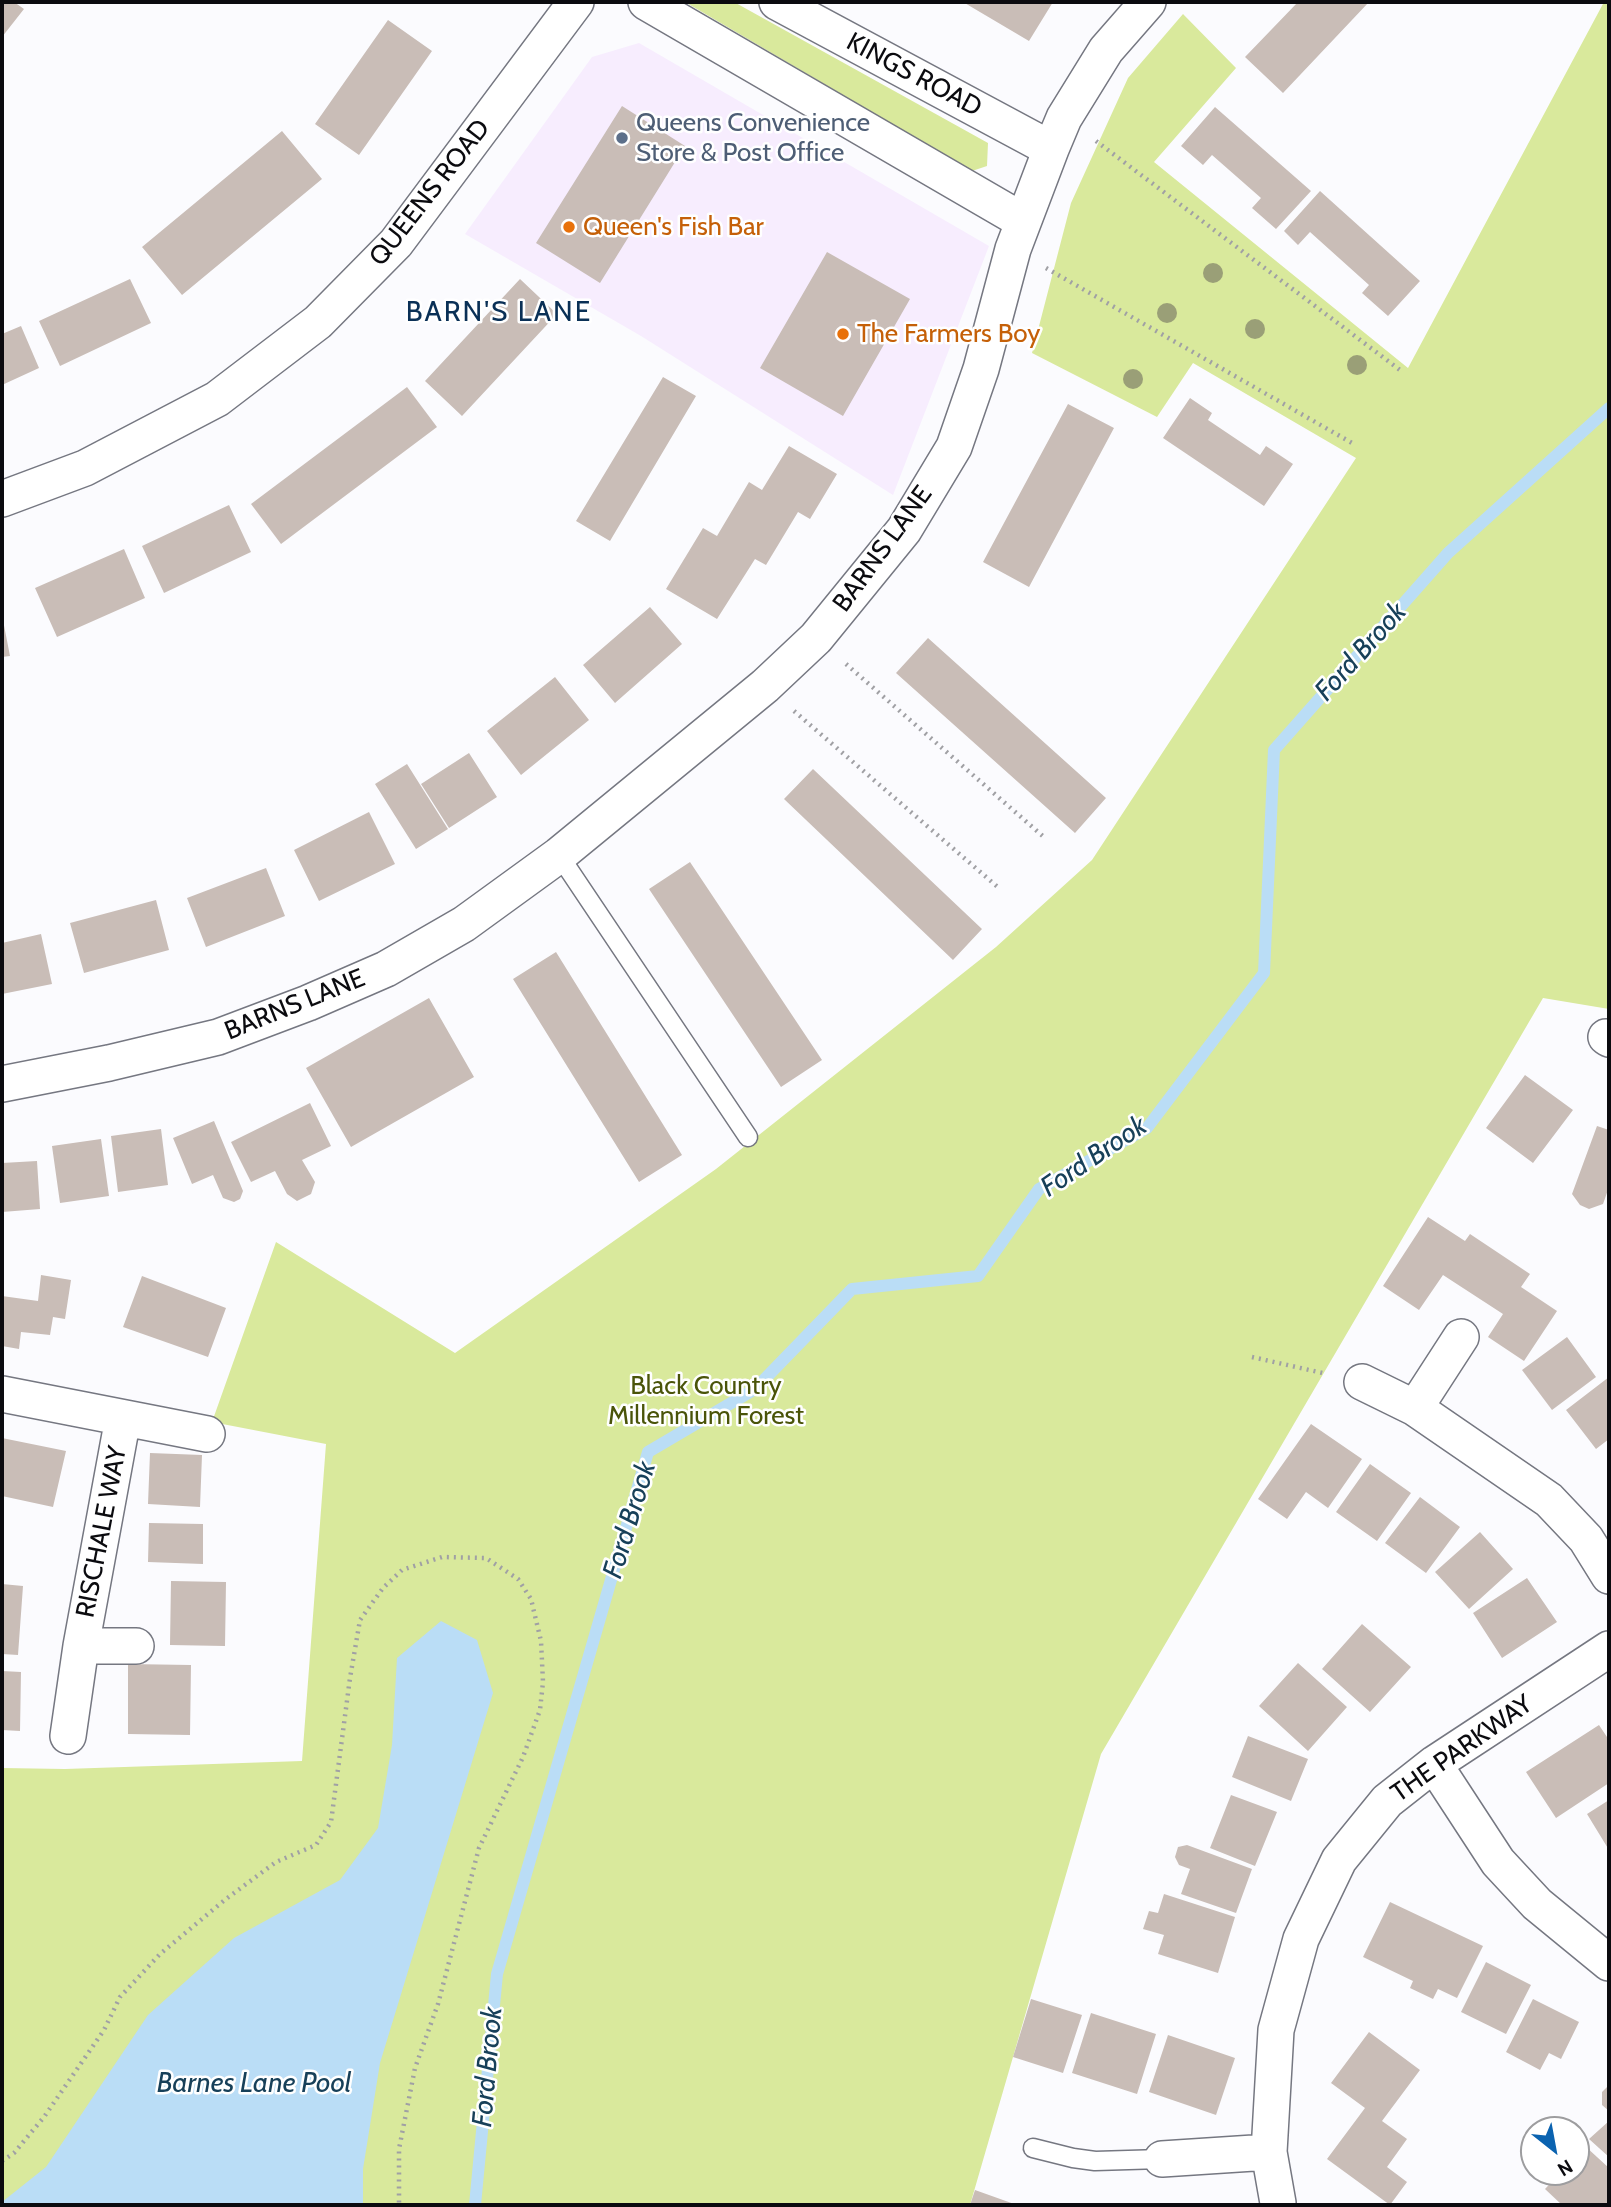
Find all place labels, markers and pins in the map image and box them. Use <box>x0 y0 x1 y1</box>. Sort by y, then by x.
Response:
place label: Queens Convenience Store & Post Office <box>636 107 870 168</box>
marker: Queens Convenience Store & Post Office <box>614 130 630 146</box>
place label: Queen's Fish Bar <box>583 211 764 243</box>
marker: Queen's Fish Bar <box>561 219 577 235</box>
place label: The Farmers Boy <box>857 318 1040 350</box>
marker: The Farmers Boy <box>835 326 851 342</box>

